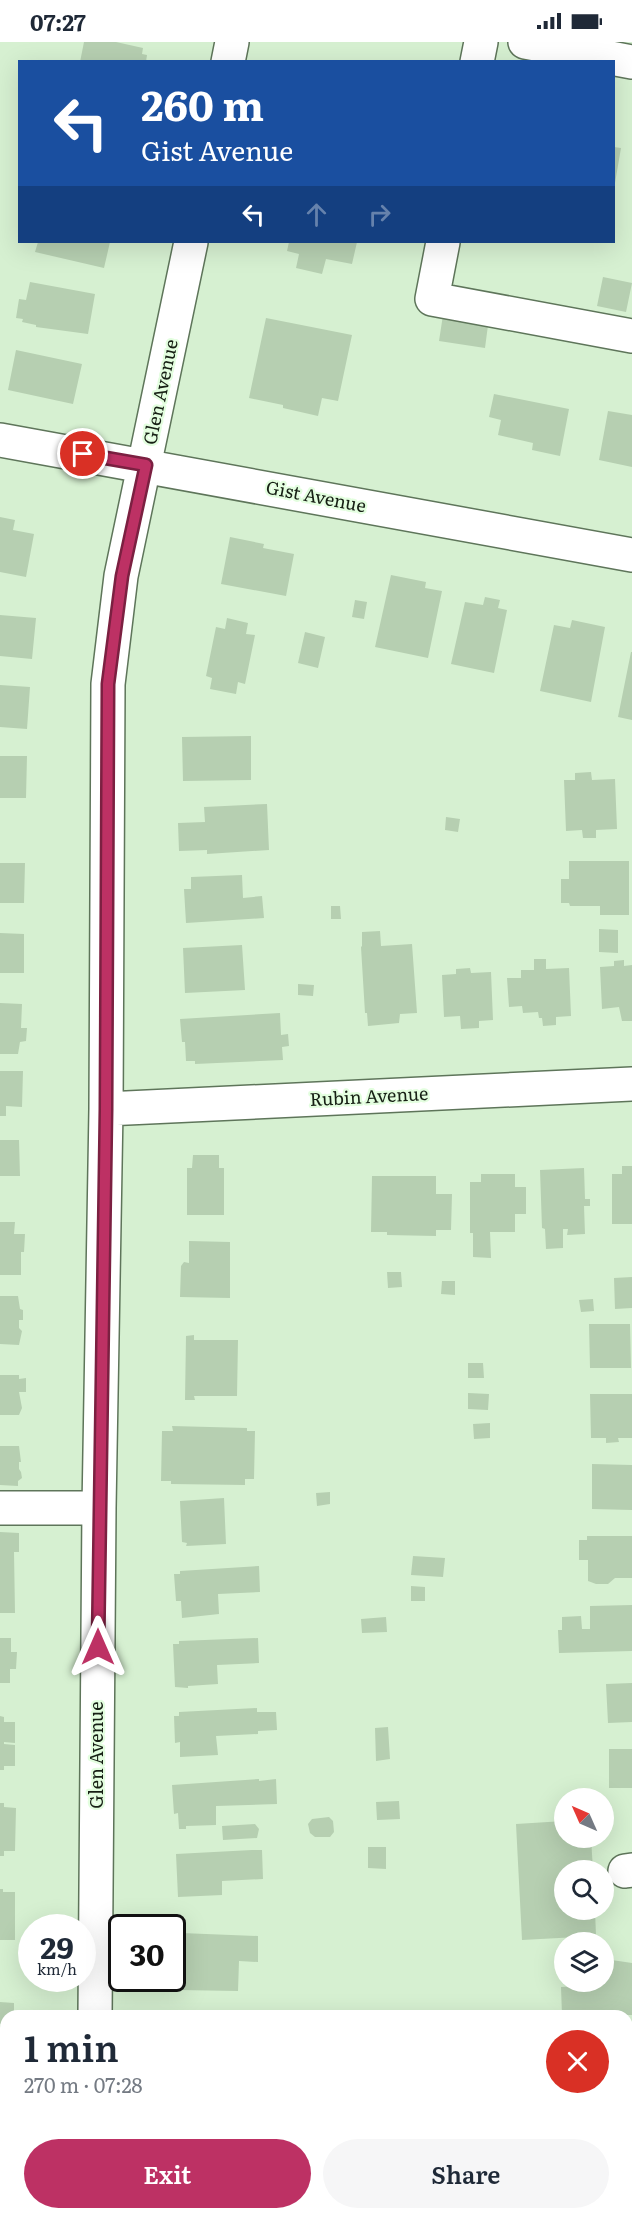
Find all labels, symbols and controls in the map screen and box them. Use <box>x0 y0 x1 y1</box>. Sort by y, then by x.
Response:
text: 07:27 <box>30 5 86 38</box>
text: 260 m <box>141 72 264 134</box>
icon: left <box>42 84 120 162</box>
text: Gist Avenue <box>141 129 293 169</box>
icon: left <box>237 198 270 231</box>
icon: ahead <box>300 198 333 231</box>
icon: right <box>363 198 396 231</box>
street label: Glen Avenue <box>135 336 184 447</box>
pin <box>57 428 108 479</box>
icon: arrive <box>66 437 99 470</box>
street label: Gist Avenue <box>264 473 369 518</box>
street label: Rubin Avenue <box>309 1079 429 1112</box>
position arrow <box>66 1615 130 1679</box>
street label: Glen Avenue <box>82 1701 109 1809</box>
north arrow <box>554 1788 614 1848</box>
map controls <box>554 1788 614 1992</box>
button: search <box>554 1860 614 1920</box>
speed limit sign: 30 <box>108 1914 186 1992</box>
text: 29 <box>40 1924 74 1968</box>
button: layers <box>554 1932 614 1992</box>
text: km/h <box>37 1957 77 1980</box>
text: 1 min <box>24 2020 119 2073</box>
button: close <box>546 2030 609 2093</box>
text: 270 m · 07:28 <box>24 2069 143 2099</box>
button: Exit <box>24 2139 311 2208</box>
button: Share <box>323 2139 609 2208</box>

